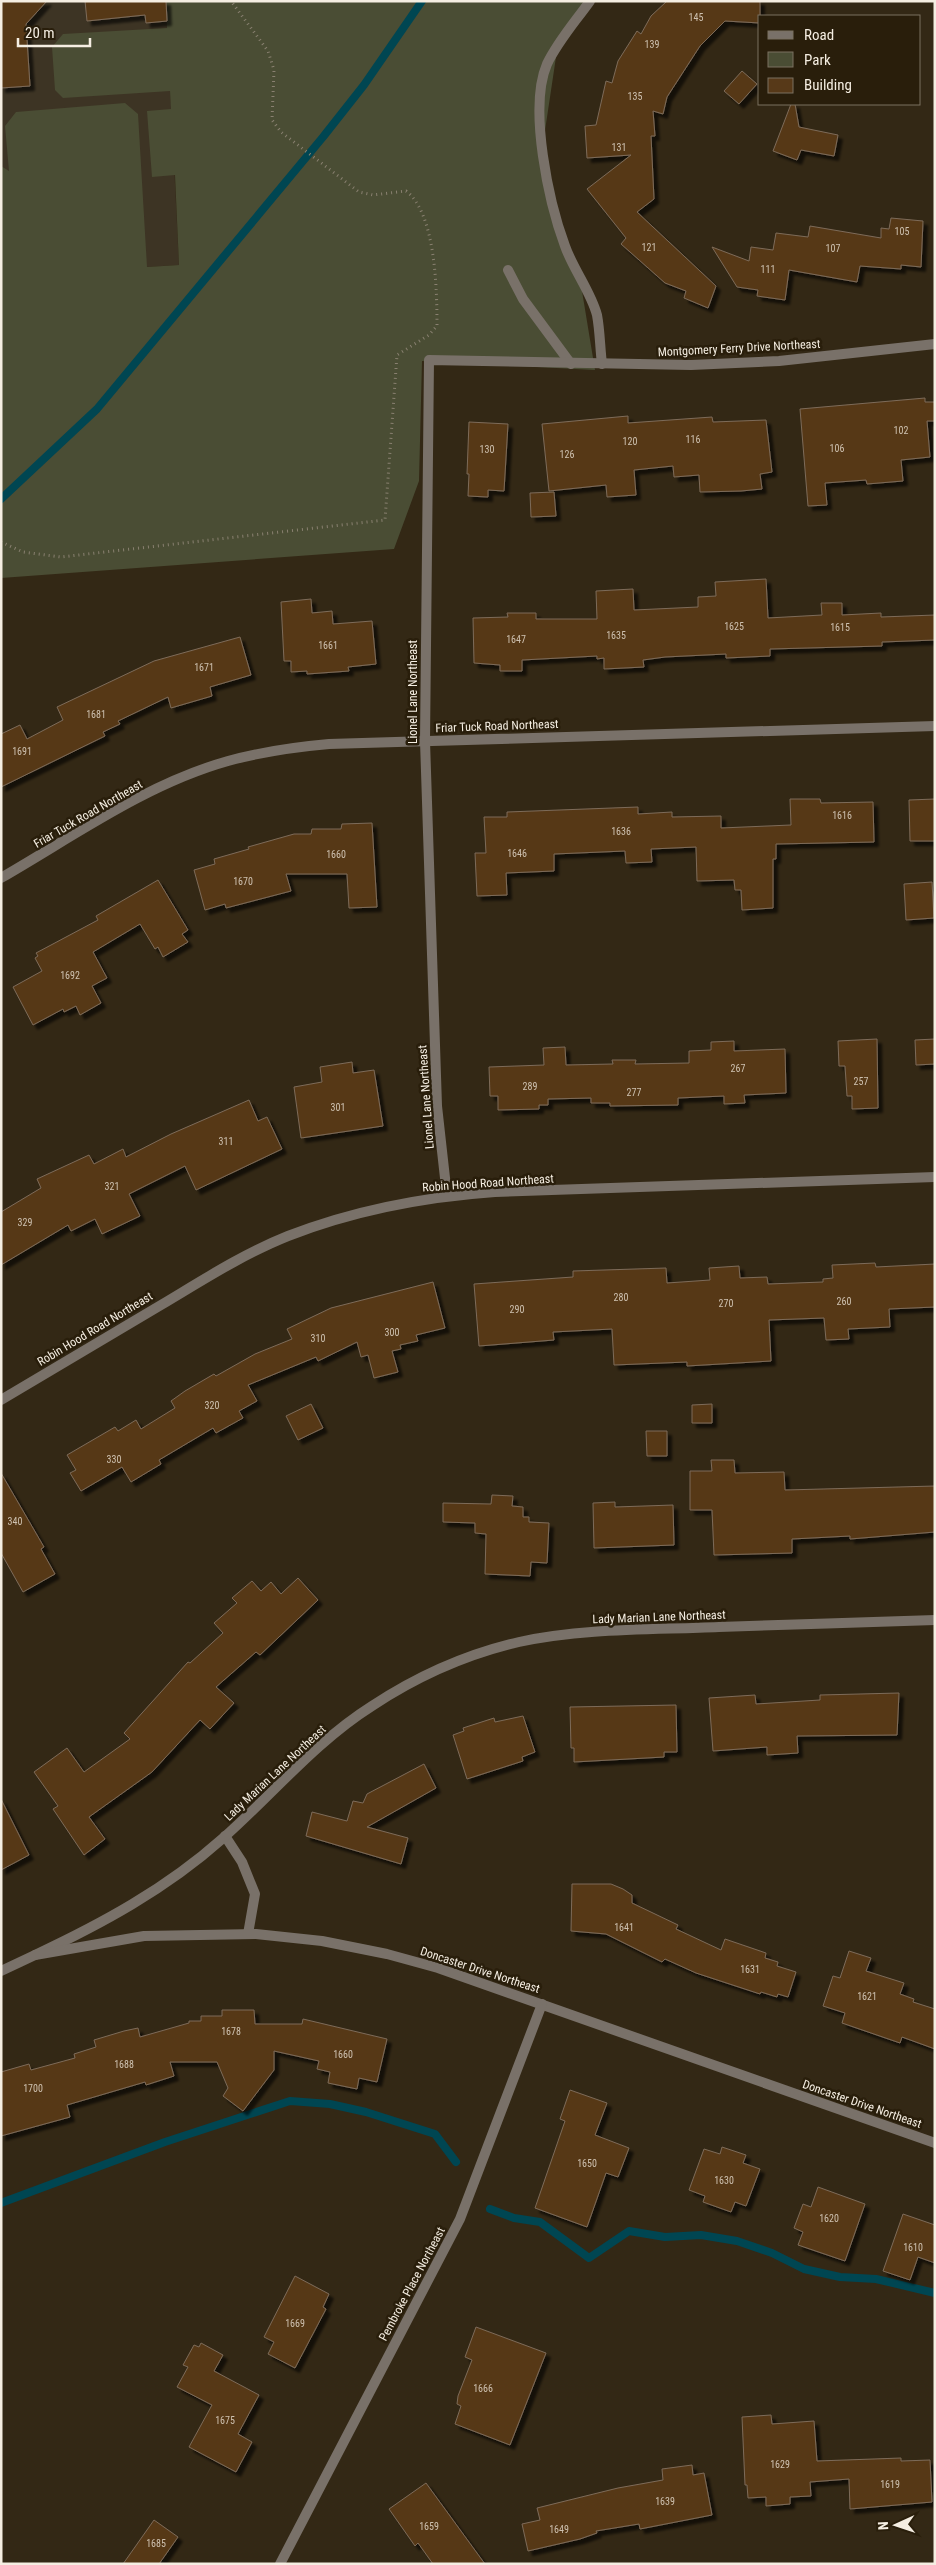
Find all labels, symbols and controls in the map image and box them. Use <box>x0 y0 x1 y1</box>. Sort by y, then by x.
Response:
house number: 145 <box>689 12 703 23</box>
scale bar <box>18 15 90 47</box>
legend <box>758 15 921 105</box>
text: 20 m <box>25 24 55 42</box>
text: Road <box>804 26 834 44</box>
house number: 139 <box>645 39 659 50</box>
text: Park <box>804 51 831 69</box>
text: Building <box>804 76 852 94</box>
house number: 135 <box>628 91 642 102</box>
house number: 131 <box>612 142 626 153</box>
house number: 105 <box>895 226 909 237</box>
house number: 121 <box>642 242 656 253</box>
house number: 107 <box>826 243 840 254</box>
house number: 111 <box>761 264 775 275</box>
street label: Montgomery Ferry Drive Northeast <box>657 337 821 359</box>
house number: 102 <box>894 425 908 436</box>
house number: 116 <box>686 434 700 445</box>
house number: 120 <box>623 436 637 447</box>
house number: 106 <box>830 443 844 454</box>
house number: 130 <box>480 444 494 455</box>
house number: 126 <box>560 449 574 460</box>
house number: 1625 <box>724 621 744 632</box>
house number: 1615 <box>830 622 850 633</box>
house number: 1635 <box>606 630 626 641</box>
house number: 1647 <box>506 634 526 645</box>
street label: Lionel Lane Northeast <box>406 639 420 744</box>
house number: 1661 <box>318 640 338 651</box>
house number: 1671 <box>194 662 214 673</box>
house number: 1681 <box>86 709 106 720</box>
street label: Friar Tuck Road Northeast <box>435 717 559 735</box>
house number: 1691 <box>12 746 32 757</box>
street label: Friar Tuck Road Northeast <box>31 777 145 851</box>
house number: 1616 <box>832 810 852 821</box>
house number: 1636 <box>611 826 631 837</box>
house number: 1646 <box>507 848 527 859</box>
house number: 1660 <box>326 849 346 860</box>
house number: 1670 <box>233 876 253 887</box>
house number: 1692 <box>60 970 80 981</box>
street label: Lionel Lane Northeast <box>415 1044 437 1149</box>
house number: 267 <box>731 1063 745 1074</box>
house number: 257 <box>854 1076 868 1087</box>
house number: 289 <box>523 1081 537 1092</box>
house number: 277 <box>627 1087 641 1098</box>
house number: 301 <box>331 1102 345 1113</box>
house number: 311 <box>219 1136 233 1147</box>
street label: Robin Hood Road Northeast <box>422 1171 555 1195</box>
house number: 321 <box>105 1181 119 1192</box>
house number: 329 <box>18 1217 32 1228</box>
street label: Robin Hood Road Northeast <box>35 1289 155 1369</box>
house number: 280 <box>614 1292 628 1303</box>
house number: 260 <box>837 1296 851 1307</box>
house number: 270 <box>719 1298 733 1309</box>
house number: 290 <box>510 1304 524 1315</box>
house number: 300 <box>385 1327 399 1338</box>
house number: 310 <box>311 1333 325 1344</box>
house number: 320 <box>205 1400 219 1411</box>
house number: 330 <box>107 1454 121 1465</box>
house number: 340 <box>8 1516 22 1527</box>
street label: Lady Marian Lane Northeast <box>592 1608 726 1626</box>
street label: Lady Marian Lane Northeast <box>221 1722 329 1824</box>
house number: 1641 <box>614 1922 634 1933</box>
street label: Doncaster Drive Northeast <box>418 1944 542 1996</box>
house number: 1631 <box>740 1964 760 1975</box>
house number: 1621 <box>857 1991 877 2002</box>
house number: 1678 <box>221 2026 241 2037</box>
house number: 1660 <box>333 2049 353 2060</box>
house number: 1688 <box>114 2059 134 2070</box>
street label: Doncaster Drive Northeast <box>801 2077 924 2131</box>
house number: 1700 <box>23 2083 43 2094</box>
house number: 1650 <box>577 2158 597 2169</box>
house number: 1630 <box>714 2175 734 2186</box>
house number: 1620 <box>819 2213 839 2224</box>
street label: Pembroke Place Northeast <box>376 2224 448 2343</box>
house number: 1610 <box>903 2242 923 2253</box>
house number: 1669 <box>285 2318 305 2329</box>
house number: 1666 <box>473 2383 493 2394</box>
house number: 1675 <box>215 2415 235 2426</box>
house number: 1629 <box>770 2459 790 2470</box>
house number: 1619 <box>880 2479 900 2490</box>
house number: 1639 <box>655 2496 675 2507</box>
north arrow <box>871 2500 921 2550</box>
house number: 1659 <box>419 2521 439 2532</box>
text: N <box>875 2521 891 2530</box>
house number: 1649 <box>549 2524 569 2535</box>
house number: 1685 <box>146 2538 166 2549</box>

